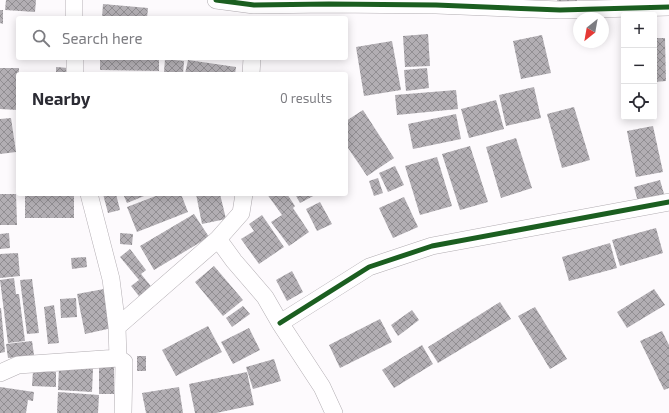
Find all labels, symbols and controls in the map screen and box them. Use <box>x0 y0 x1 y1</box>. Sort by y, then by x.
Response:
north arrow <box>573 12 609 48</box>
map controls <box>621 12 657 120</box>
button: + <box>621 12 657 48</box>
search box <box>16 16 348 60</box>
icon: search <box>30 27 52 49</box>
text: Search here <box>62 29 143 47</box>
button: − <box>621 48 657 84</box>
button: locate <box>621 84 657 120</box>
text: Nearby <box>32 88 90 108</box>
text: 0 results <box>280 90 332 106</box>

